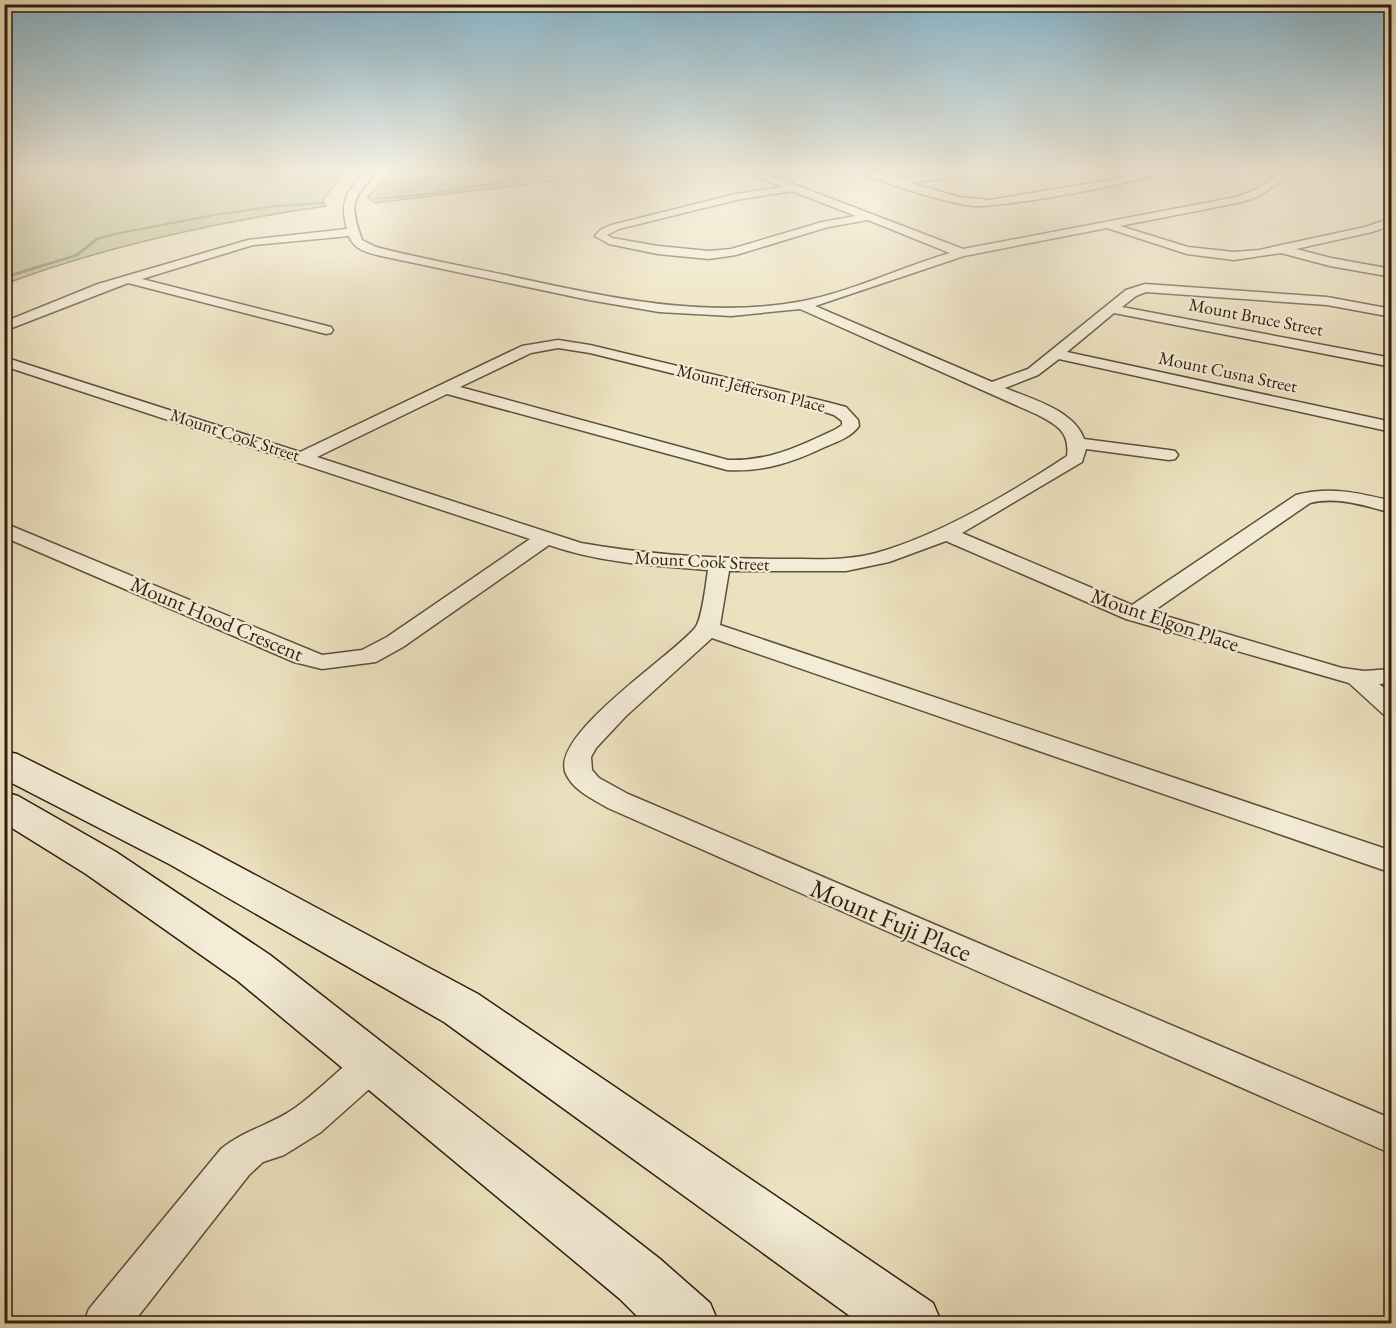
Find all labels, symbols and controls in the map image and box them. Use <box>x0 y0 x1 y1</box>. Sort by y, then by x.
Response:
street label: Mount Bruce Street <box>1187 292 1325 341</box>
street label: Mount Cusna Street <box>1157 346 1300 397</box>
street label: Mount Jefferson Place <box>674 358 828 417</box>
street label: Mount Cook Street <box>167 403 303 466</box>
street label: Mount Cook Street <box>634 545 770 576</box>
street label: Mount Hood Crescent <box>127 570 308 667</box>
street label: Mount Elgon Place <box>1088 582 1243 658</box>
street label: Mount Fuji Place <box>805 871 977 969</box>

